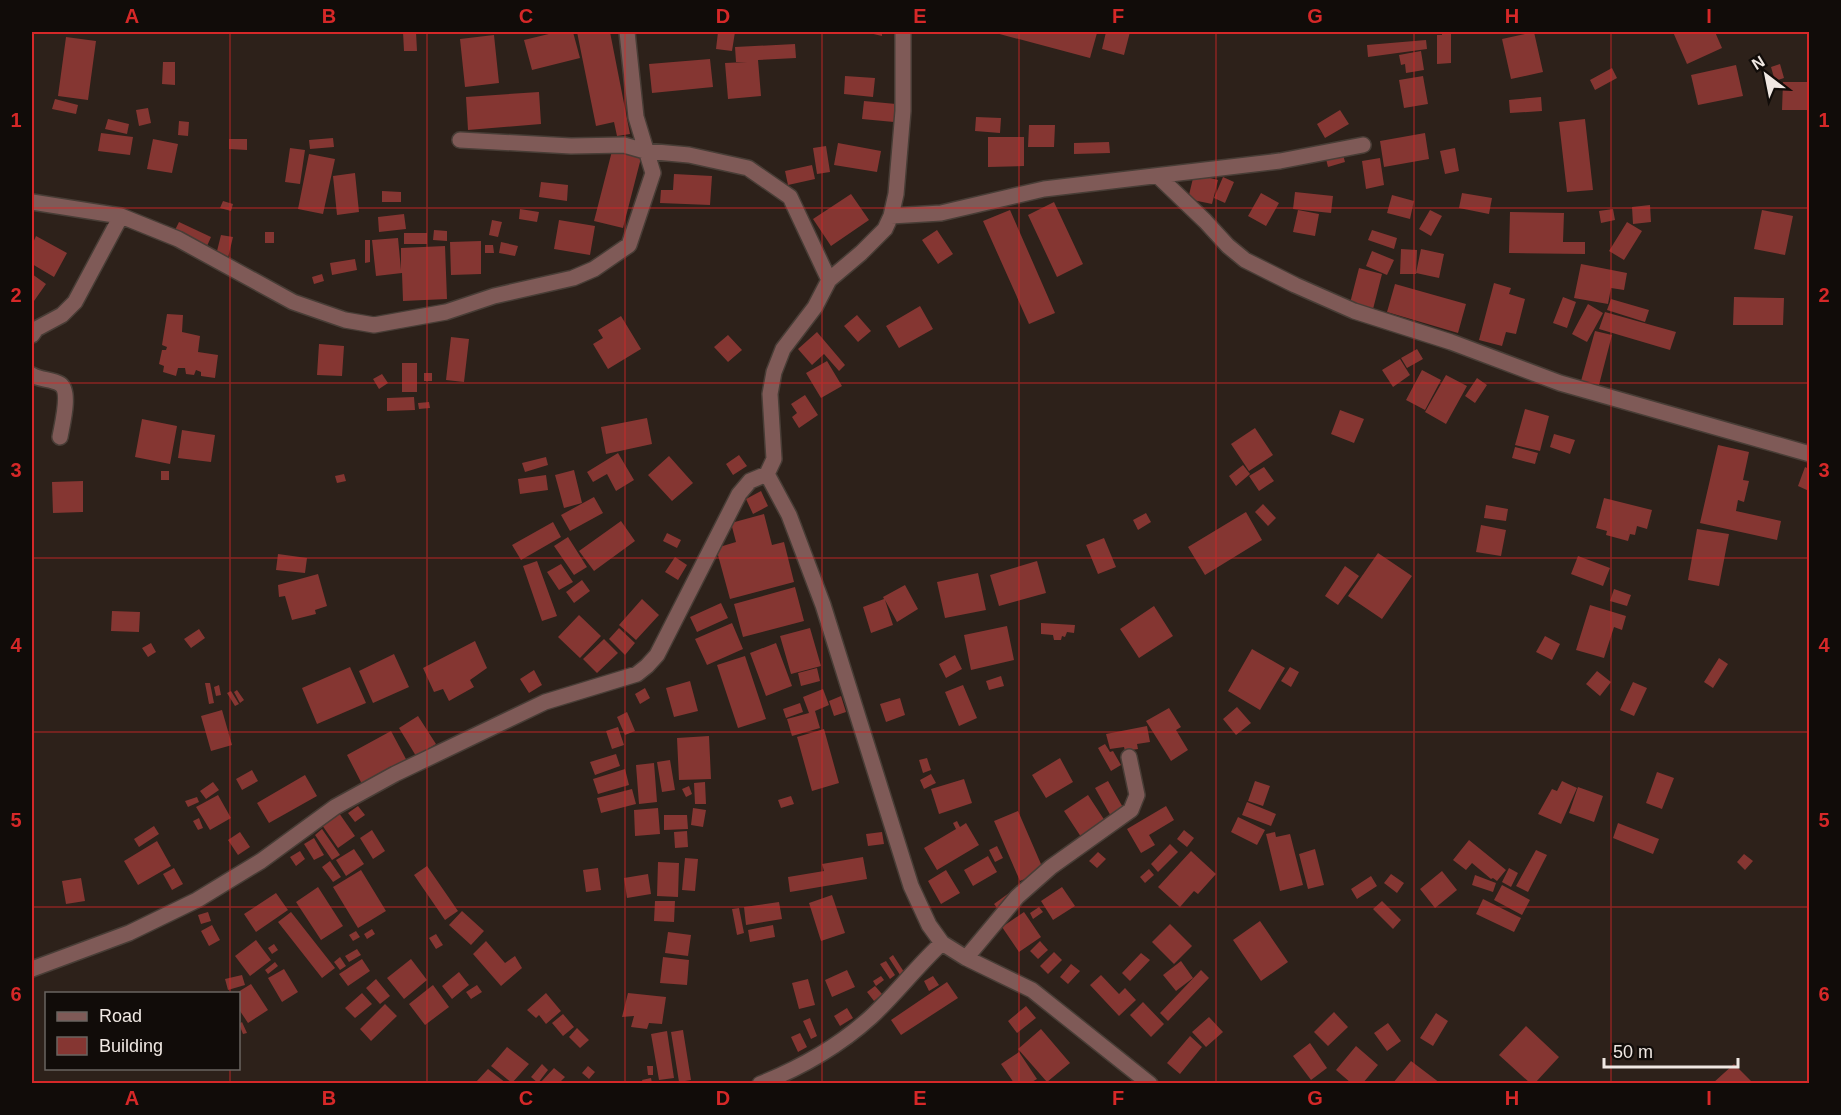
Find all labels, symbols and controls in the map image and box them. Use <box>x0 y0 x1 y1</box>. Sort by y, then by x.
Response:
text: A <box>125 5 139 27</box>
text: B <box>322 5 336 27</box>
text: C <box>519 5 533 27</box>
text: D <box>716 5 730 27</box>
text: E <box>913 5 927 27</box>
text: F <box>1112 5 1124 27</box>
text: G <box>1307 5 1323 27</box>
text: H <box>1505 5 1519 27</box>
text: I <box>1706 5 1712 27</box>
north arrow <box>1736 45 1796 105</box>
text: N <box>1749 52 1768 73</box>
text: 1 <box>10 109 22 131</box>
text: 1 <box>1818 109 1830 131</box>
text: 2 <box>10 284 22 306</box>
text: 2 <box>1818 284 1830 306</box>
text: 3 <box>10 459 22 481</box>
text: 3 <box>1818 459 1830 481</box>
text: 4 <box>10 634 22 656</box>
text: 4 <box>1818 634 1830 656</box>
text: 5 <box>10 809 22 831</box>
text: 5 <box>1818 809 1830 831</box>
text: 6 <box>10 983 22 1005</box>
text: 6 <box>1818 983 1830 1005</box>
legend <box>45 992 240 1070</box>
text: Road <box>99 1006 142 1026</box>
scale bar <box>1604 1031 1738 1069</box>
text: Building <box>99 1036 163 1056</box>
text: 50 m <box>1613 1042 1653 1062</box>
text: A <box>125 1087 139 1109</box>
text: B <box>322 1087 336 1109</box>
text: C <box>519 1087 533 1109</box>
text: D <box>716 1087 730 1109</box>
text: E <box>913 1087 927 1109</box>
text: F <box>1112 1087 1124 1109</box>
text: G <box>1307 1087 1323 1109</box>
text: H <box>1505 1087 1519 1109</box>
text: I <box>1706 1087 1712 1109</box>

